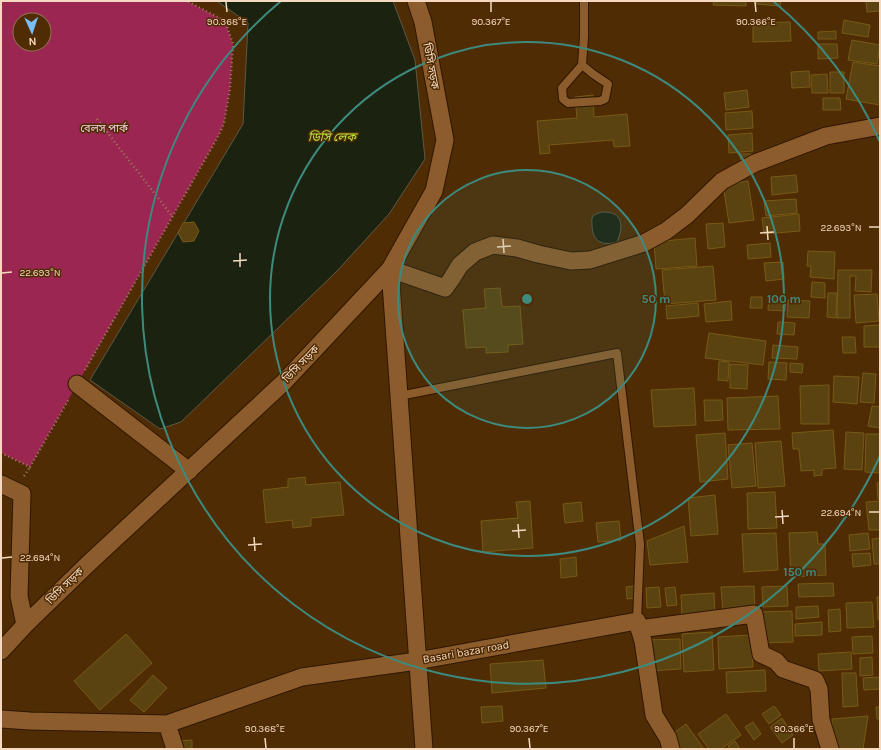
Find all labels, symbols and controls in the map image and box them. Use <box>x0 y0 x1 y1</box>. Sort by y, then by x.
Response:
north arrow <box>12 12 52 52</box>
text: 90.368°E <box>207 16 247 28</box>
text: 90.367°E <box>472 16 510 28</box>
text: 90.366°E <box>736 16 776 28</box>
text: N <box>28 35 37 48</box>
street label: ডিসি সড়ক <box>420 41 442 90</box>
park label: বেলস পার্ক <box>80 121 128 135</box>
water label: ডিসি লেক <box>308 130 358 144</box>
text: 22.693°N <box>820 222 862 234</box>
text: 22.693°N <box>19 267 61 279</box>
centre of rings <box>520 292 534 306</box>
text: 50 m <box>642 292 671 306</box>
text: 100 m <box>767 292 801 306</box>
street label: ডিসি সড়ক <box>279 343 322 386</box>
text: 22.694°N <box>821 507 861 519</box>
text: 22.694°N <box>20 552 60 564</box>
street label: ডিসি সড়ক <box>43 565 86 608</box>
text: 150 m <box>783 565 817 579</box>
street label: Basari bazar road <box>422 638 510 666</box>
text: 90.368°E <box>245 723 285 735</box>
text: 90.367°E <box>510 723 548 735</box>
text: 90.366°E <box>774 723 814 735</box>

